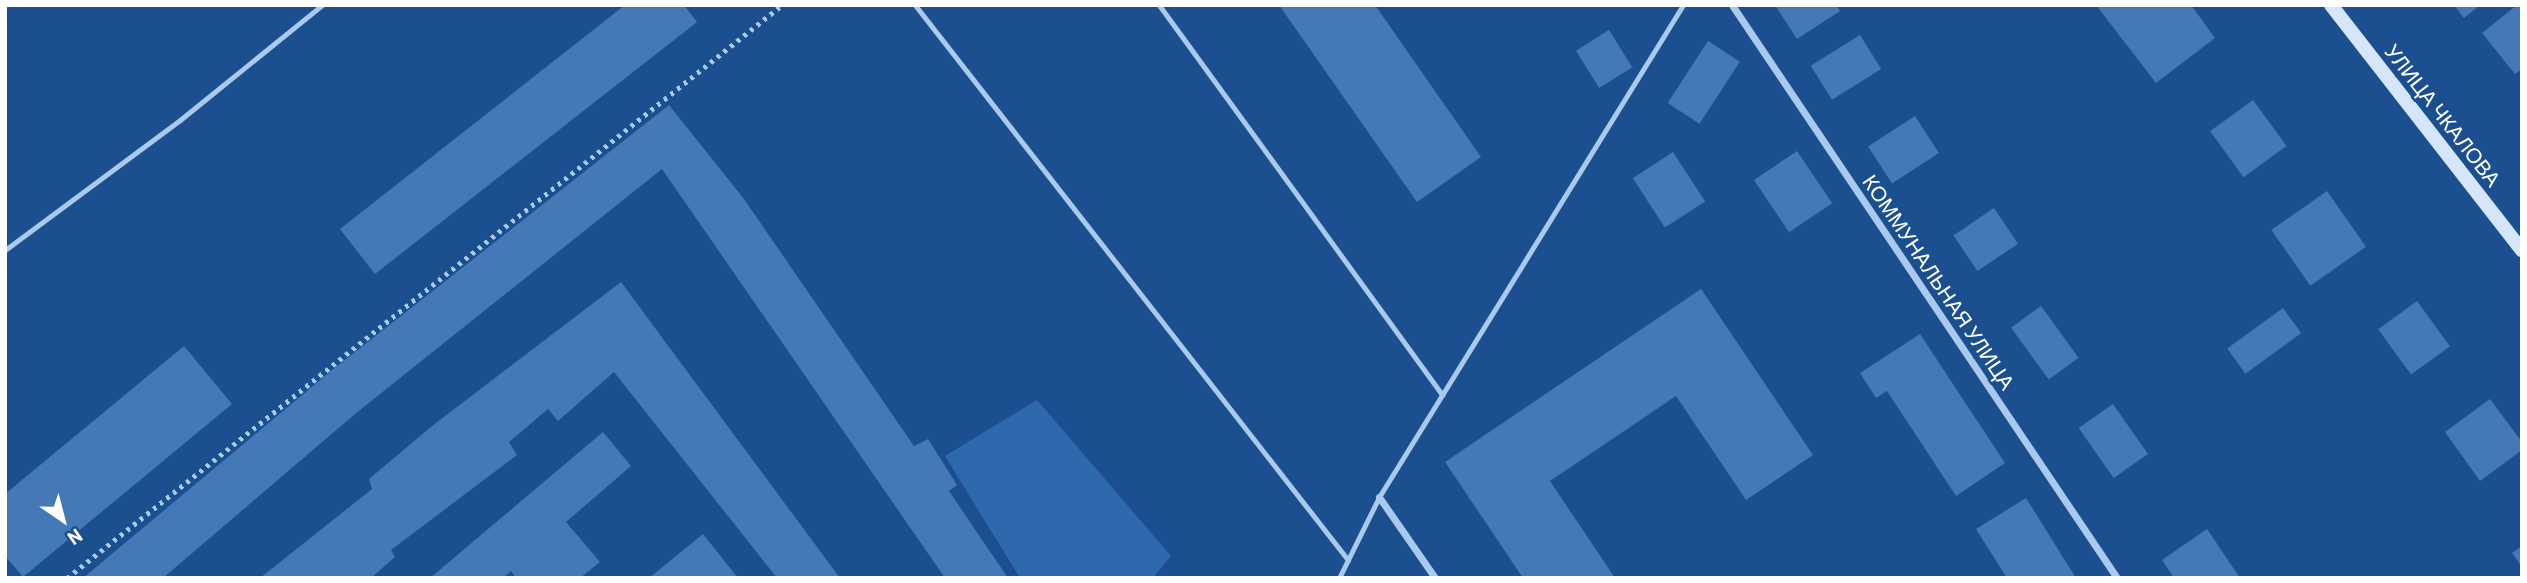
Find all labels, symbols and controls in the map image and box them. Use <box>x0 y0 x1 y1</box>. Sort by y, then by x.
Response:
street label: УЛИЦА ЧКАЛОВА <box>2380 39 2506 191</box>
street label: КОММУНАЛЬНАЯ УЛИЦА <box>1858 170 2020 394</box>
north arrow <box>28 485 98 555</box>
text: N <box>64 525 87 551</box>

